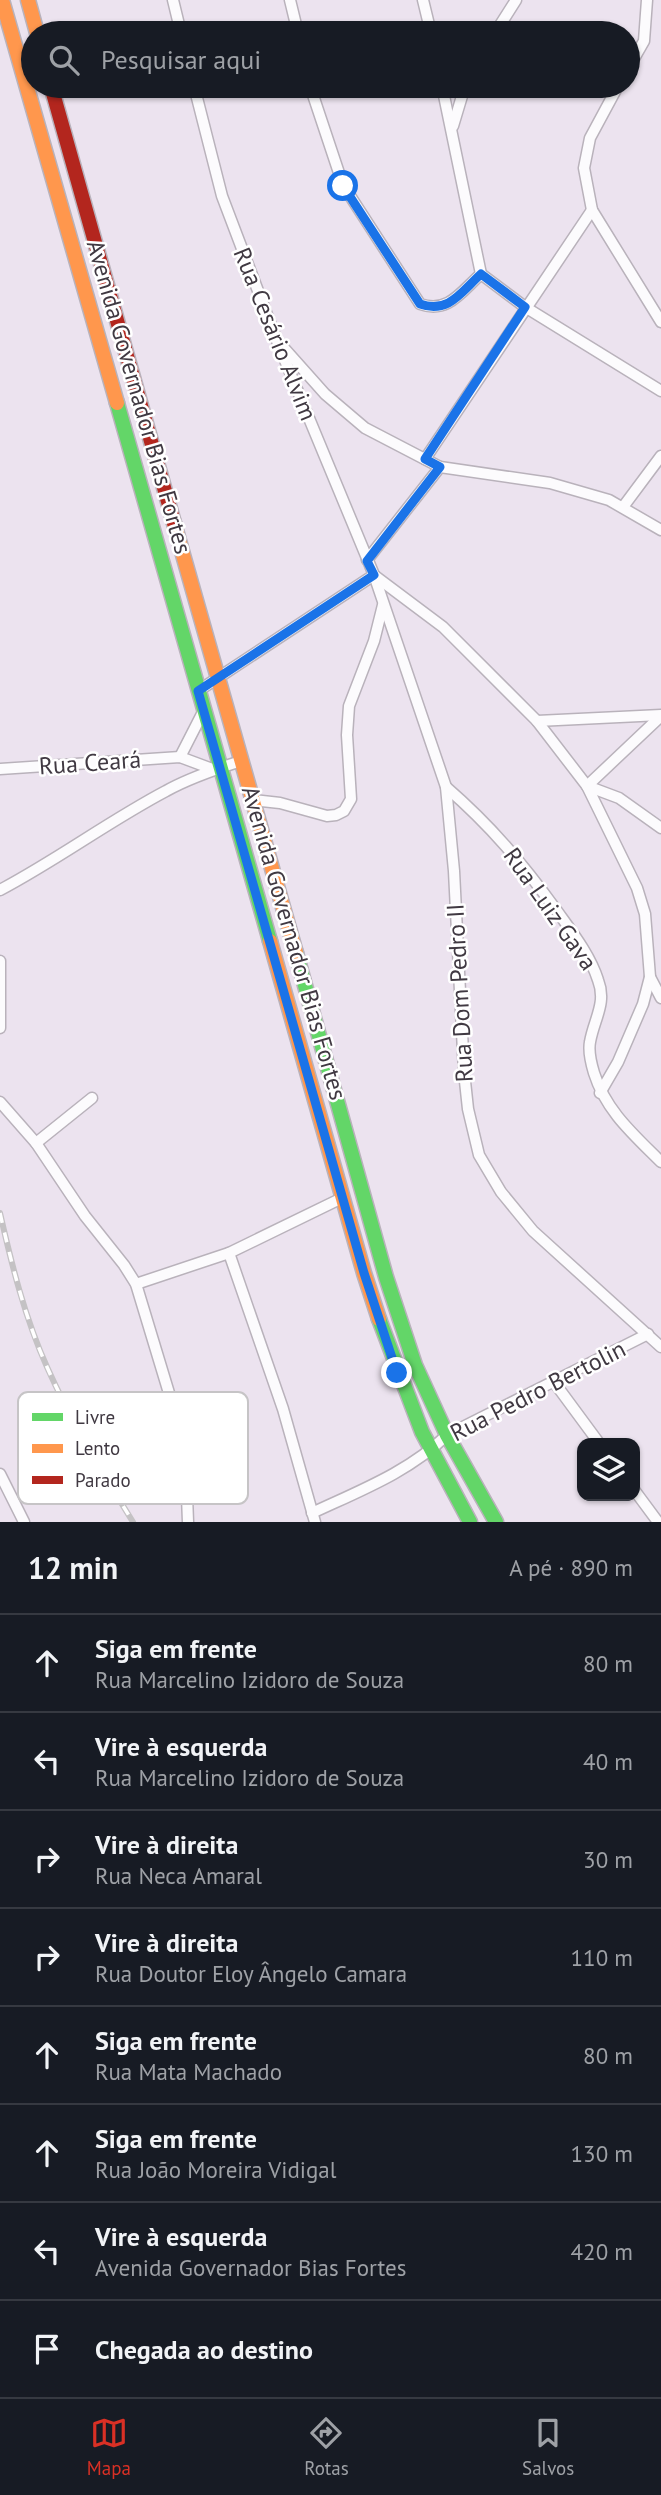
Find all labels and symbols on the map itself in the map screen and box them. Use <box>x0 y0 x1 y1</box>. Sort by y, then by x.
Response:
route start <box>327 170 358 201</box>
street label: Avenida Governador Bias Fortes <box>80 236 199 557</box>
street label: Rua Cesário Alvim <box>227 243 324 425</box>
street label: Rua Ceará <box>38 743 142 782</box>
street label: Avenida Governador Bias Fortes <box>235 782 354 1103</box>
street label: Rua Luiz Gava <box>497 841 604 976</box>
street label: Rua Dom Pedro II <box>439 903 480 1083</box>
street label: Rua Pedro Bertolin <box>445 1333 631 1448</box>
route end <box>381 1357 412 1388</box>
legend <box>18 1392 248 1504</box>
text: Livre <box>75 1405 115 1429</box>
text: Lento <box>75 1436 120 1460</box>
text: Parado <box>75 1468 131 1492</box>

